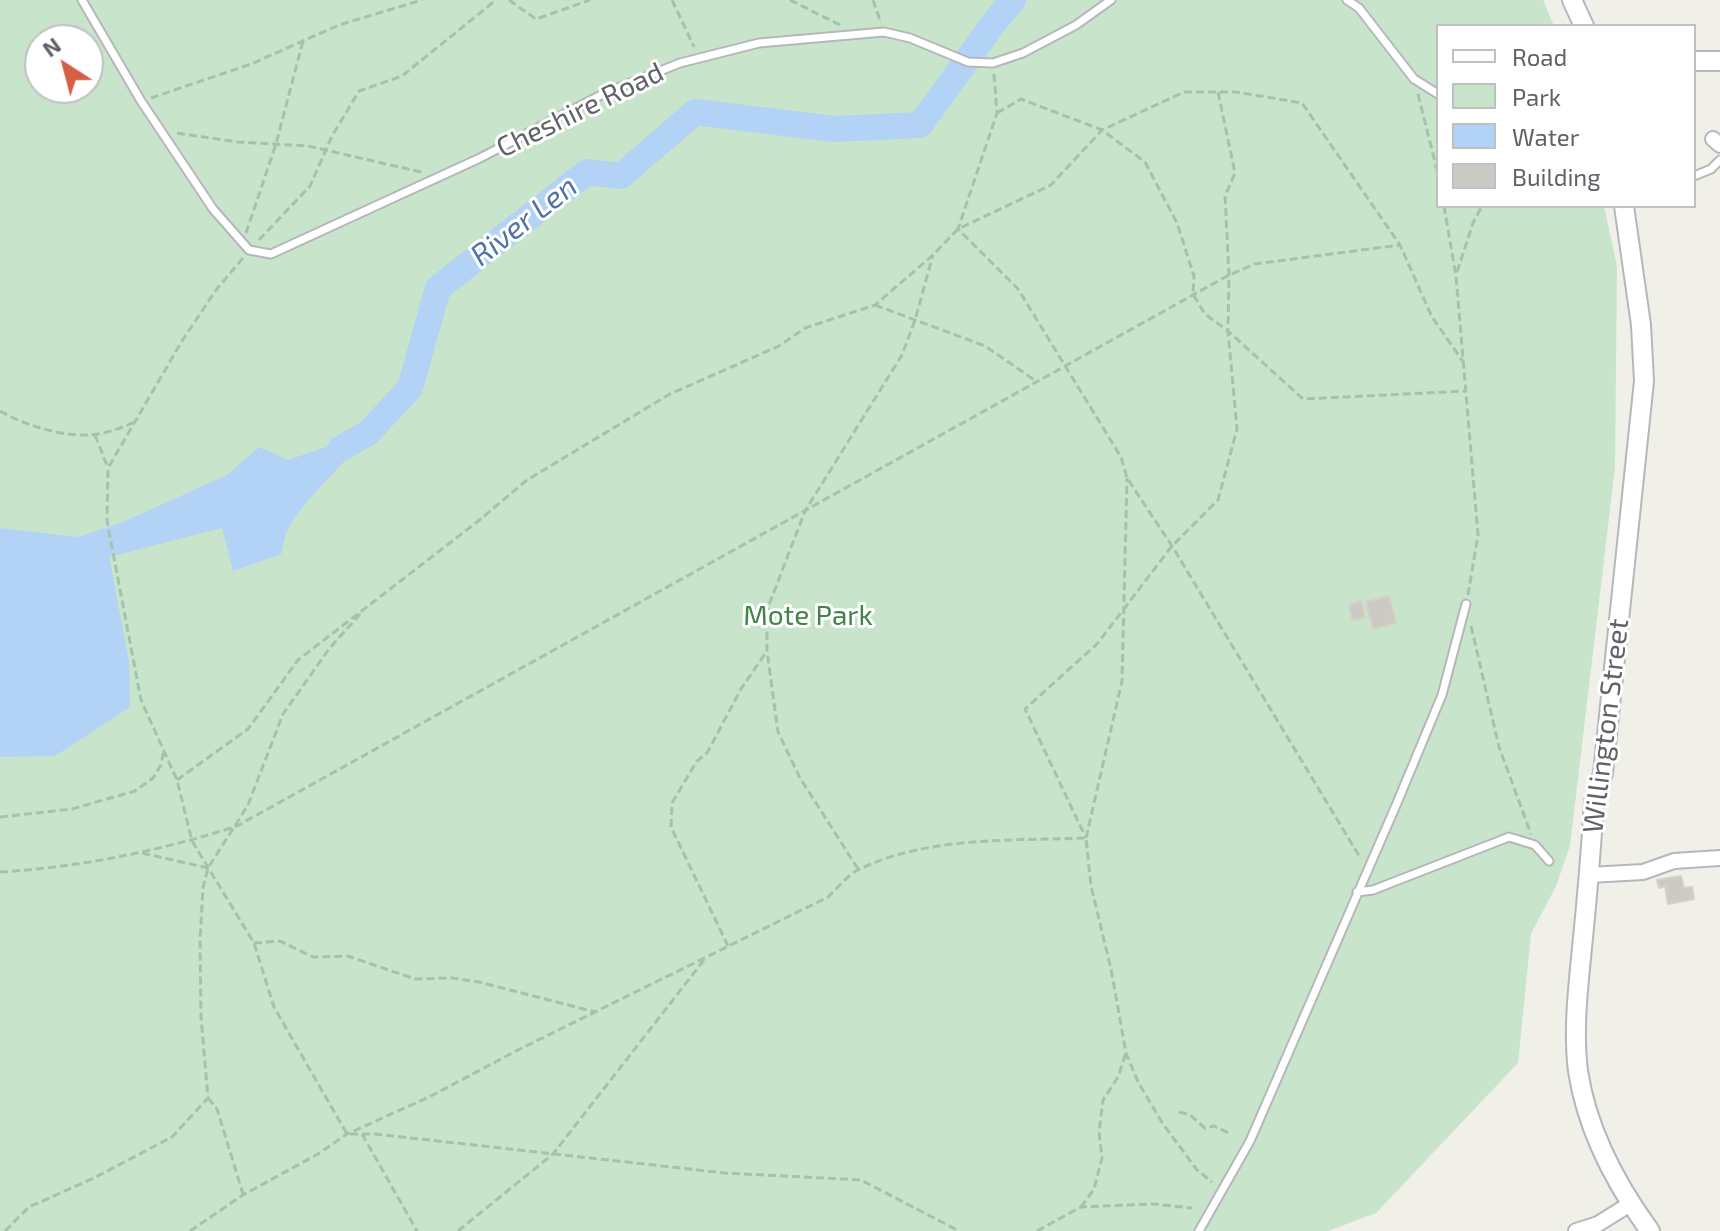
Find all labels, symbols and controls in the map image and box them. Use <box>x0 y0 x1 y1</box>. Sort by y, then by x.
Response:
north arrow <box>24 24 104 104</box>
legend <box>1436 24 1696 208</box>
text: N <box>37 31 65 61</box>
text: Road <box>1512 42 1567 71</box>
street label: Cheshire Road <box>491 55 669 165</box>
text: Park <box>1512 82 1561 111</box>
text: Water <box>1512 122 1579 151</box>
text: Building <box>1512 162 1601 191</box>
water label: River Len <box>464 168 584 274</box>
park label: Mote Park <box>743 599 873 633</box>
street label: Willington Street <box>1576 617 1636 835</box>

